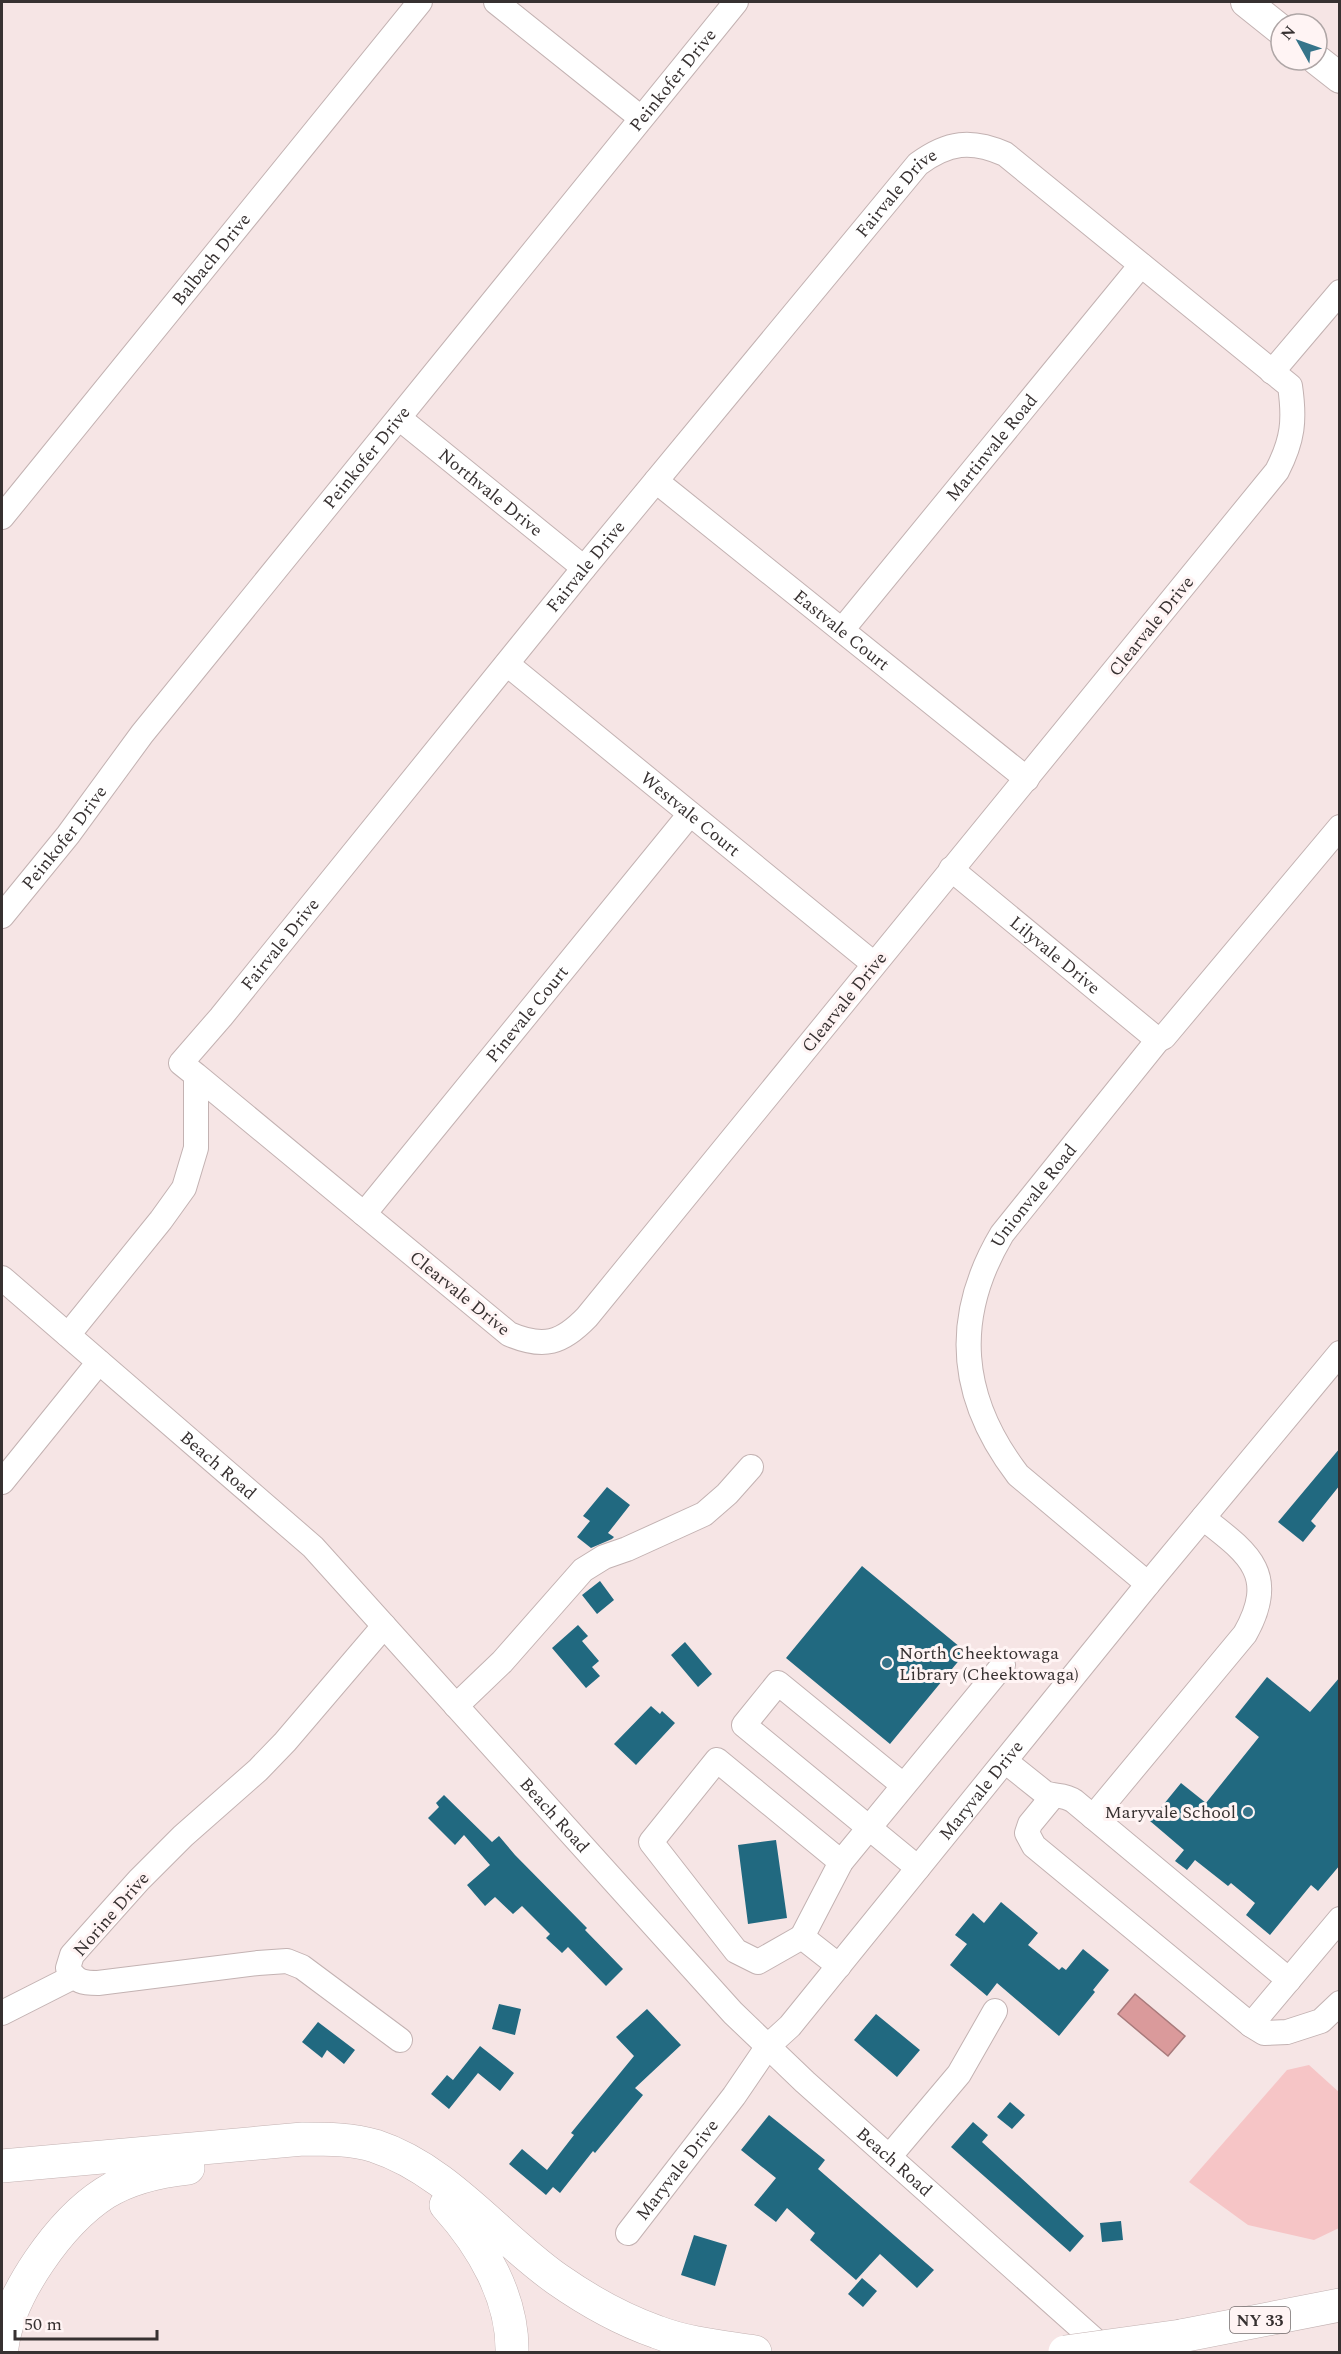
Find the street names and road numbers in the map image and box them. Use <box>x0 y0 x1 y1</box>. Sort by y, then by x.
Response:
street label: Peinkofer Drive <box>623 23 723 138</box>
street label: Fairvale Drive <box>849 142 942 244</box>
street label: Balbach Drive <box>166 207 258 312</box>
street label: Martinvale Road <box>940 388 1044 507</box>
street label: Peinkofer Drive <box>317 400 417 515</box>
street label: Northvale Drive <box>432 442 549 543</box>
street label: Fairvale Drive <box>540 515 632 619</box>
street label: Clearvale Drive <box>1102 570 1201 683</box>
street label: Eastvale Court <box>787 583 895 678</box>
street label: Westvale Court <box>634 765 746 864</box>
street label: Peinkofer Drive <box>15 780 114 896</box>
street label: Fairvale Drive <box>235 892 326 997</box>
street label: Lilyvale Drive <box>1003 910 1106 1001</box>
street label: Clearvale Drive <box>795 946 894 1059</box>
street label: Pinevale Court <box>479 960 575 1069</box>
street label: Unionvale Road <box>984 1138 1084 1253</box>
street label: Clearvale Drive <box>403 1244 516 1343</box>
street label: Beach Road <box>174 1425 262 1506</box>
street label: Maryvale Drive <box>933 1735 1030 1846</box>
street label: Beach Road <box>513 1771 596 1859</box>
street label: Norine Drive <box>67 1866 156 1963</box>
street label: Maryvale Drive <box>629 2114 725 2226</box>
street label: Beach Road <box>850 2121 938 2203</box>
road number: NY 33 <box>1230 2307 1290 2333</box>

